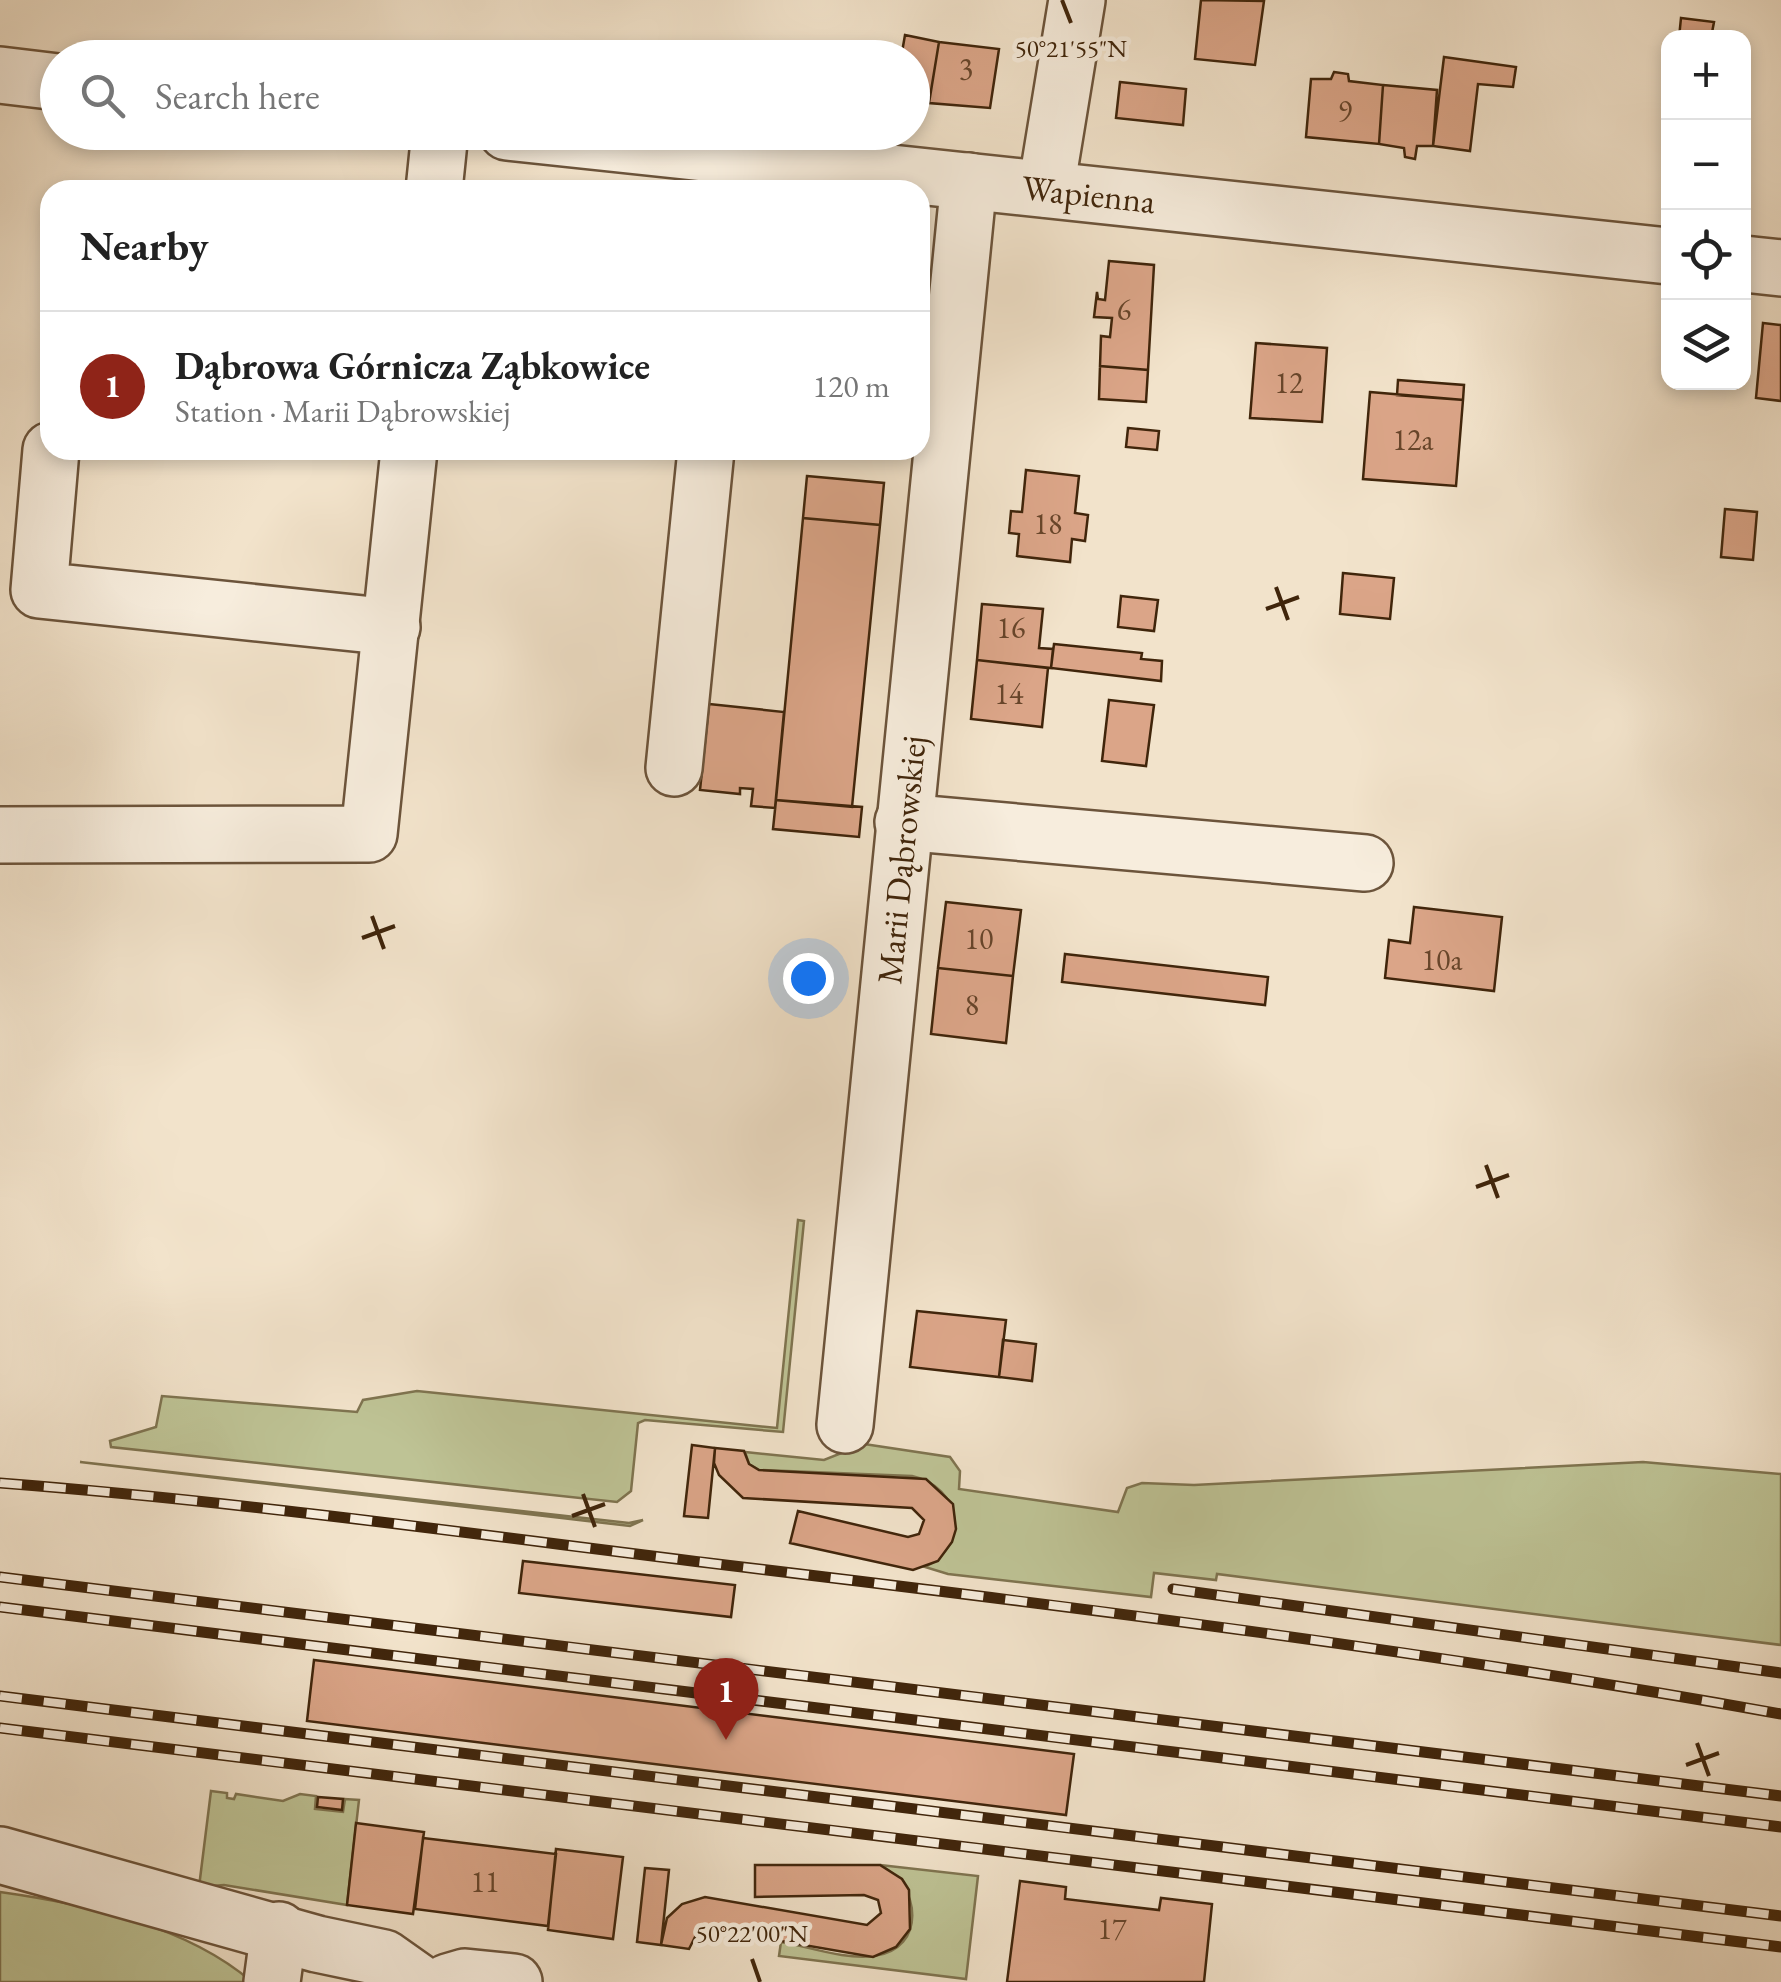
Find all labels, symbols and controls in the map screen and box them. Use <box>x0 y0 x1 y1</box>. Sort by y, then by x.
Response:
map controls <box>1661 30 1751 390</box>
button: + <box>1661 30 1751 120</box>
text: 50°21'55"N <box>1015 32 1127 64</box>
search box <box>40 40 930 150</box>
house number: 3 <box>959 49 973 88</box>
icon: search <box>75 68 130 123</box>
text: Search here <box>155 71 320 120</box>
house number: 9 <box>1338 91 1352 130</box>
button: − <box>1661 120 1751 210</box>
street label: Wapienna <box>1020 164 1158 223</box>
button: locate <box>1661 210 1751 300</box>
text: Nearby <box>80 218 209 273</box>
house number: 6 <box>1117 290 1131 329</box>
button: layers <box>1661 300 1751 390</box>
text: Dąbrowa Górnicza Ząbkowice <box>175 341 650 390</box>
house number: 12 <box>1275 363 1304 402</box>
text: 1 <box>104 365 121 407</box>
text: 120 m <box>813 365 890 407</box>
text: Station · Marii Dąbrowskiej <box>175 390 511 432</box>
house number: 12a <box>1393 420 1433 459</box>
house number: 18 <box>1034 504 1062 543</box>
house number: 16 <box>997 608 1025 647</box>
house number: 14 <box>995 674 1024 713</box>
street label: Marii Dąbrowskiej <box>866 733 936 986</box>
house number: 10 <box>965 919 993 958</box>
house number: 10a <box>1422 940 1462 979</box>
your location <box>783 953 834 1004</box>
house number: 8 <box>965 985 979 1024</box>
pin: 1 <box>694 1658 758 1740</box>
house number: 11 <box>471 1862 499 1901</box>
house number: 17 <box>1098 1909 1127 1948</box>
text: 50°22'00"N <box>696 1917 808 1949</box>

